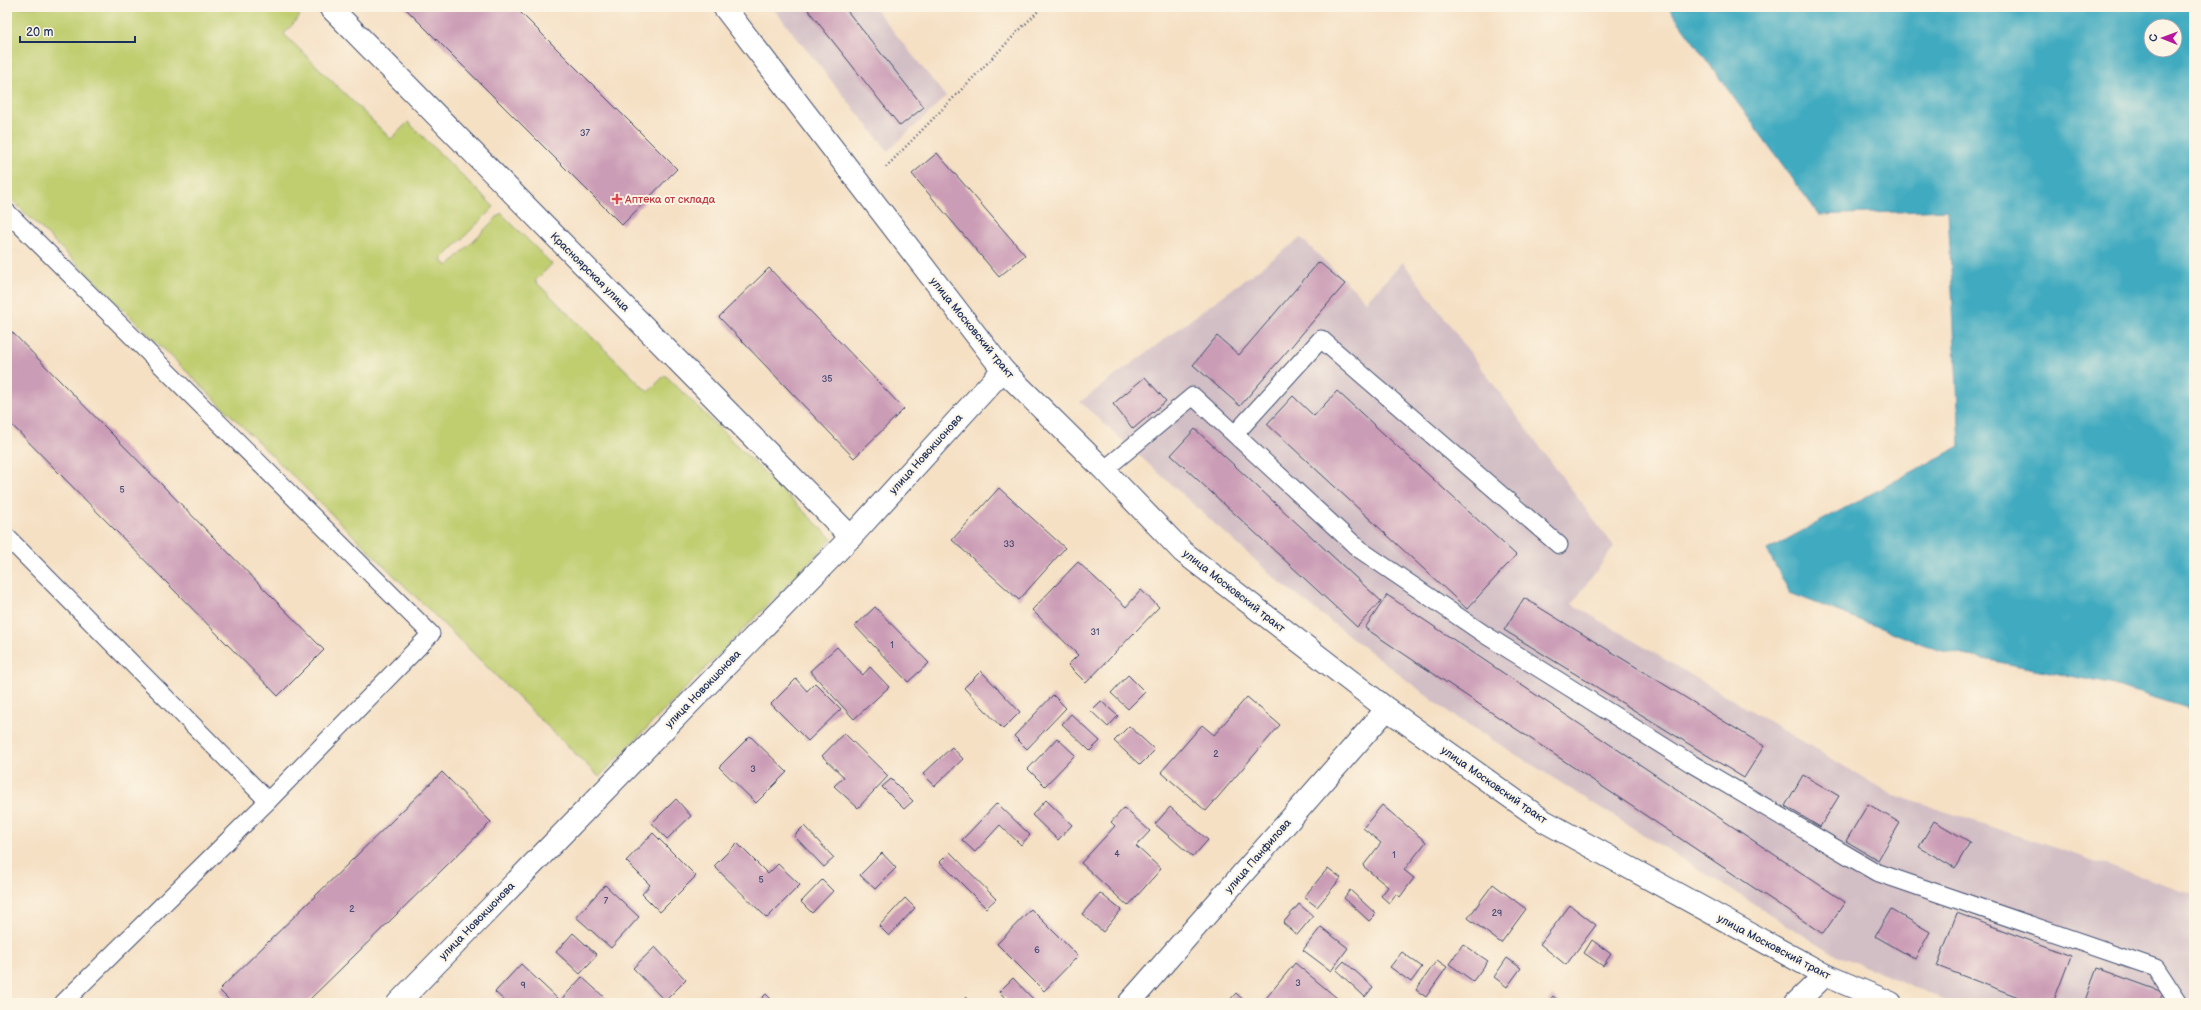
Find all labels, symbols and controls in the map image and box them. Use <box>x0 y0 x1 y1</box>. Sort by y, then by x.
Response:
scale bar <box>20 18 135 44</box>
north arrow <box>2143 18 2183 58</box>
text: 20 m <box>26 25 53 40</box>
text: С <box>2147 34 2160 42</box>
house number: 37 <box>580 128 591 139</box>
place label: Аптека от склада <box>624 193 716 206</box>
marker: Аптека от склада <box>612 194 622 204</box>
street label: Красноярская улица <box>548 230 633 315</box>
street label: улица Московский тракт <box>927 275 1017 381</box>
house number: 35 <box>822 374 832 385</box>
street label: улица Новокшонова <box>887 411 966 497</box>
house number: 5 <box>119 485 125 496</box>
house number: 33 <box>1003 539 1015 550</box>
street label: улица Московский тракт <box>1180 547 1288 635</box>
house number: 31 <box>1090 627 1100 638</box>
house number: 1 <box>890 640 894 651</box>
street label: улица Новокшонова <box>663 647 744 731</box>
street label: улица Московский тракт <box>1439 743 1549 827</box>
house number: 2 <box>1213 749 1219 760</box>
house number: 3 <box>750 764 756 775</box>
street label: улица Панфилова <box>1222 816 1294 896</box>
house number: 4 <box>1114 849 1120 860</box>
house number: 1 <box>1392 850 1396 861</box>
house number: 5 <box>758 875 764 886</box>
street label: улица Новокшонова <box>437 879 518 963</box>
house number: 7 <box>604 896 609 907</box>
house number: 2 <box>349 904 355 915</box>
house number: 29 <box>1492 908 1502 919</box>
street label: улица Московский тракт <box>1715 912 1833 982</box>
house number: 6 <box>1034 945 1040 956</box>
house number: 3 <box>1295 978 1301 989</box>
house number: 9 <box>520 980 526 991</box>

